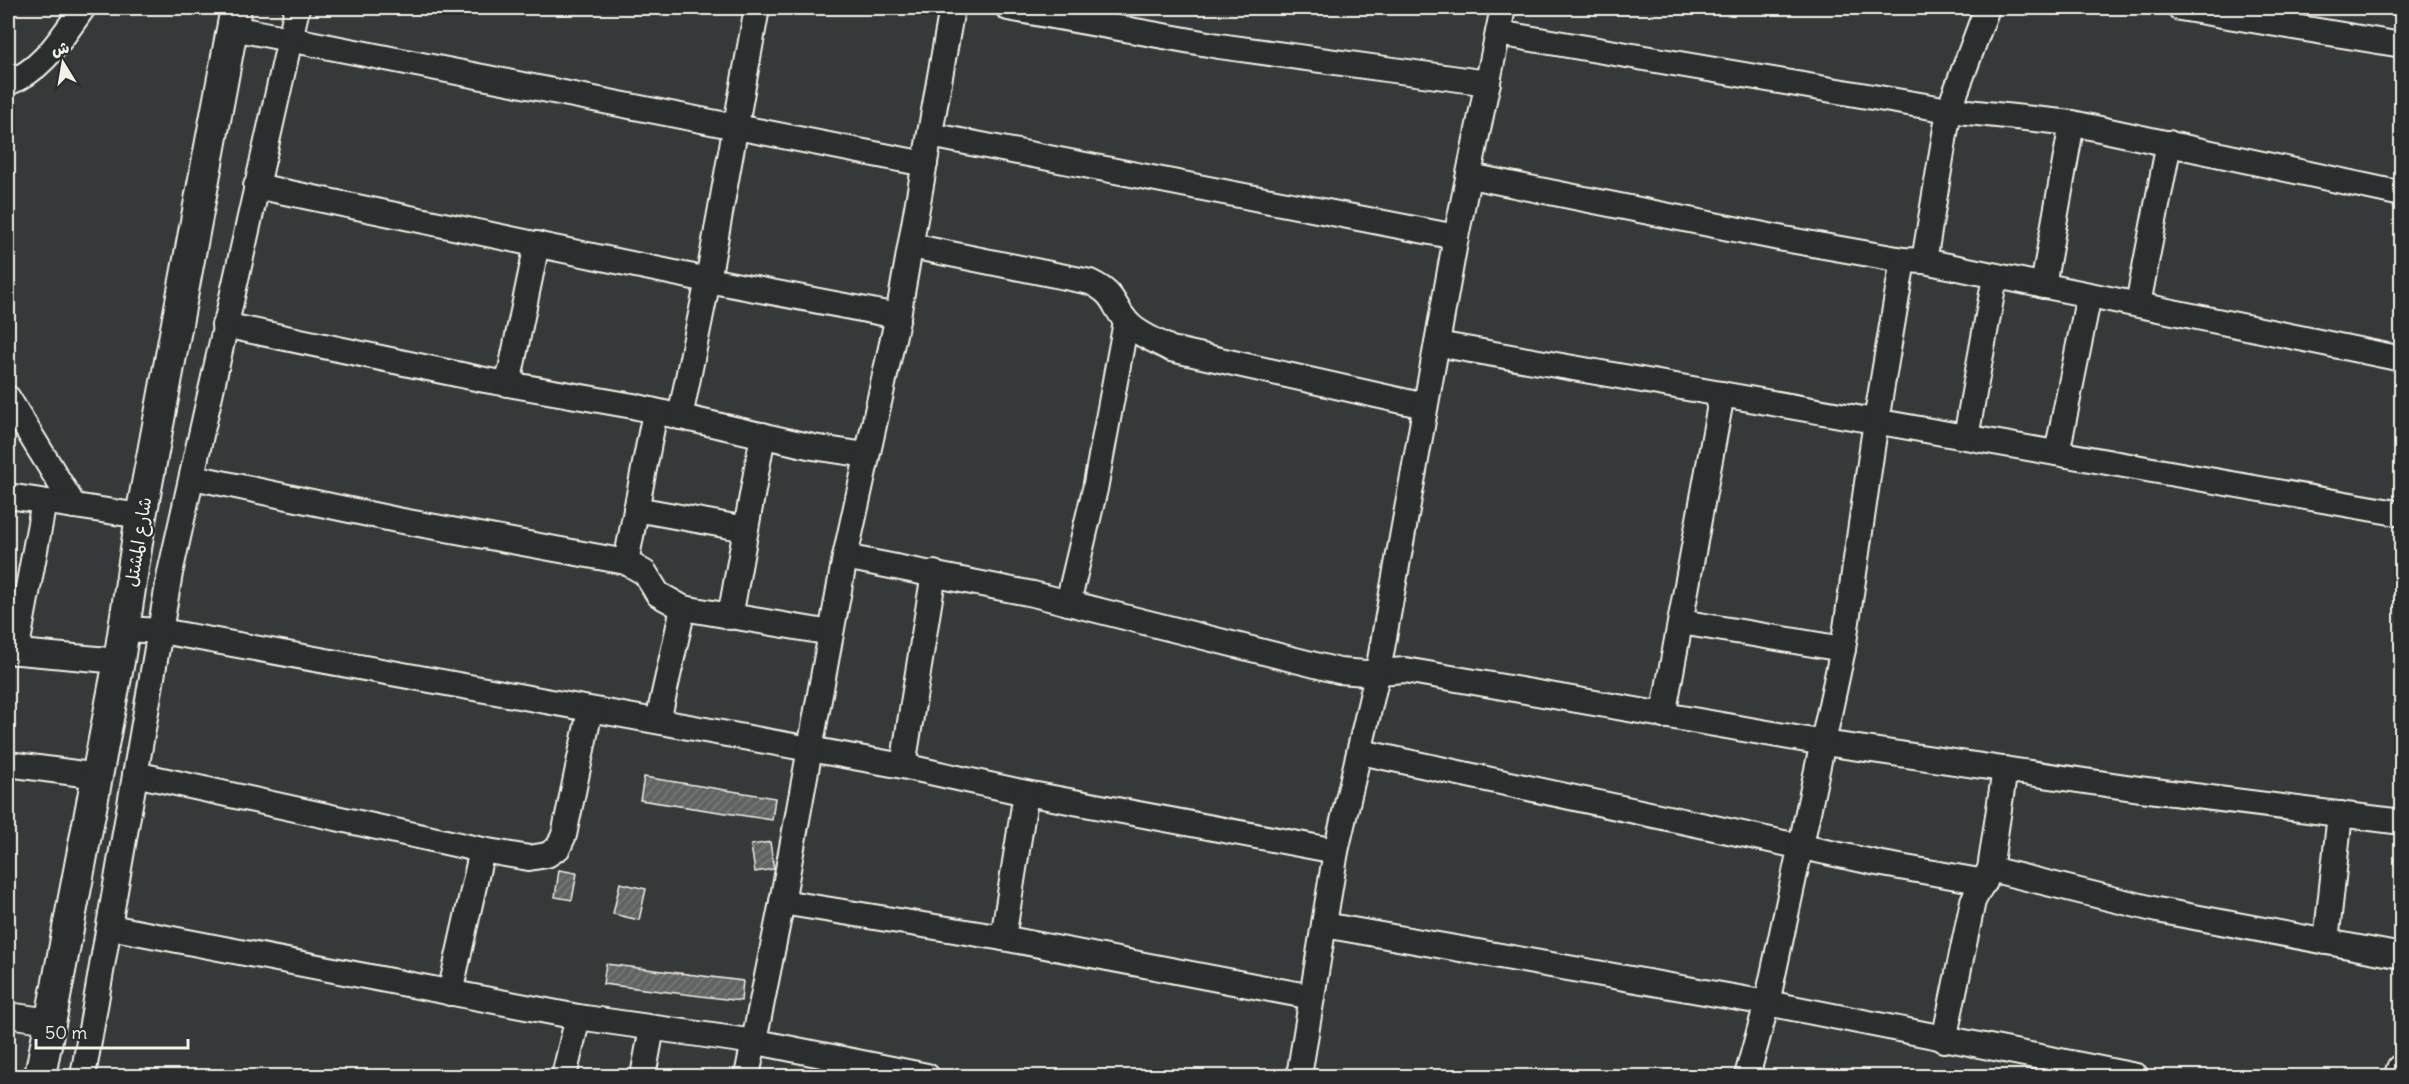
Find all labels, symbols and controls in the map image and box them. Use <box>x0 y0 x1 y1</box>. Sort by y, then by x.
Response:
north arrow <box>33 33 93 93</box>
text: ش <box>50 37 71 60</box>
street label: شارع المشتل <box>120 496 157 589</box>
scale bar <box>36 1012 188 1050</box>
text: 50 m <box>45 1021 87 1044</box>

